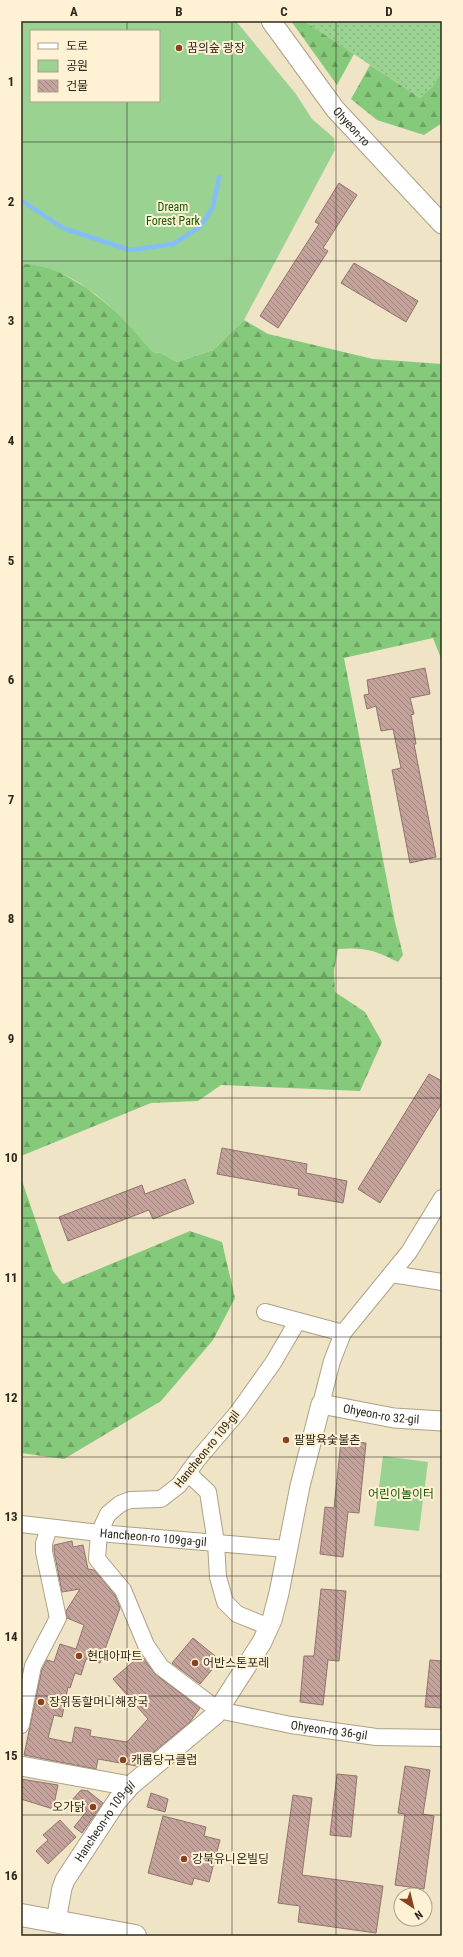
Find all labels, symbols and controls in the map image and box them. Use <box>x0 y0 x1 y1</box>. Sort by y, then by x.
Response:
text: A <box>70 4 78 19</box>
text: B <box>175 4 183 19</box>
text: C <box>280 4 288 19</box>
text: D <box>385 4 393 19</box>
legend <box>30 30 160 102</box>
text: 도로 <box>66 39 88 53</box>
place label: 꿈의숲 광장 <box>187 41 245 55</box>
marker: 꿈의숲 광장 <box>174 43 184 53</box>
text: 공원 <box>66 59 88 73</box>
text: 1 <box>8 74 14 89</box>
text: 건물 <box>66 79 88 93</box>
street label: Ohyeon-ro <box>330 104 373 149</box>
text: 2 <box>8 194 15 209</box>
park label: Dream Forest Park <box>146 200 201 228</box>
text: 3 <box>8 313 14 328</box>
text: 4 <box>8 433 15 448</box>
text: 5 <box>8 553 15 568</box>
text: 6 <box>8 672 15 687</box>
text: 7 <box>8 792 15 807</box>
text: 8 <box>8 911 14 926</box>
text: 9 <box>8 1031 14 1046</box>
text: 10 <box>4 1150 18 1165</box>
text: 11 <box>4 1270 18 1285</box>
text: 12 <box>4 1390 18 1405</box>
street label: Ohyeon-ro 32-gil <box>342 1401 420 1427</box>
street label: Hancheon-ro 109-gil <box>172 1408 242 1490</box>
place label: 팔팔육숯불촌 <box>294 1433 360 1447</box>
marker: 팔팔육숯불촌 <box>281 1435 291 1445</box>
park label: 어린이놀이터 <box>368 1487 434 1501</box>
text: 13 <box>4 1509 18 1524</box>
street label: Hancheon-ro 109ga-gil <box>99 1526 207 1549</box>
text: 14 <box>4 1629 18 1644</box>
place label: 현대아파트 <box>87 1649 142 1663</box>
marker: 현대아파트 <box>74 1651 84 1661</box>
place label: 어반스톤포레 <box>203 1656 269 1670</box>
marker: 어반스톤포레 <box>190 1658 200 1668</box>
place label: 장위동할머니해장국 <box>49 1695 148 1709</box>
marker: 장위동할머니해장국 <box>36 1697 46 1707</box>
street label: Ohyeon-ro 36-gil <box>290 1718 368 1743</box>
text: 15 <box>4 1748 18 1763</box>
place label: 캐롬당구클럽 <box>131 1753 197 1767</box>
marker: 캐롬당구클럽 <box>118 1755 128 1765</box>
street label: Hancheon-ro 109-gil <box>72 1778 138 1864</box>
place label: 오가닭 <box>52 1800 85 1814</box>
marker: 오가닭 <box>88 1802 98 1812</box>
place label: 강북유니온빌딩 <box>192 1852 269 1866</box>
marker: 강북유니온빌딩 <box>179 1854 189 1864</box>
text: 16 <box>4 1868 18 1883</box>
north arrow <box>393 1887 433 1927</box>
text: N <box>412 1908 425 1922</box>

